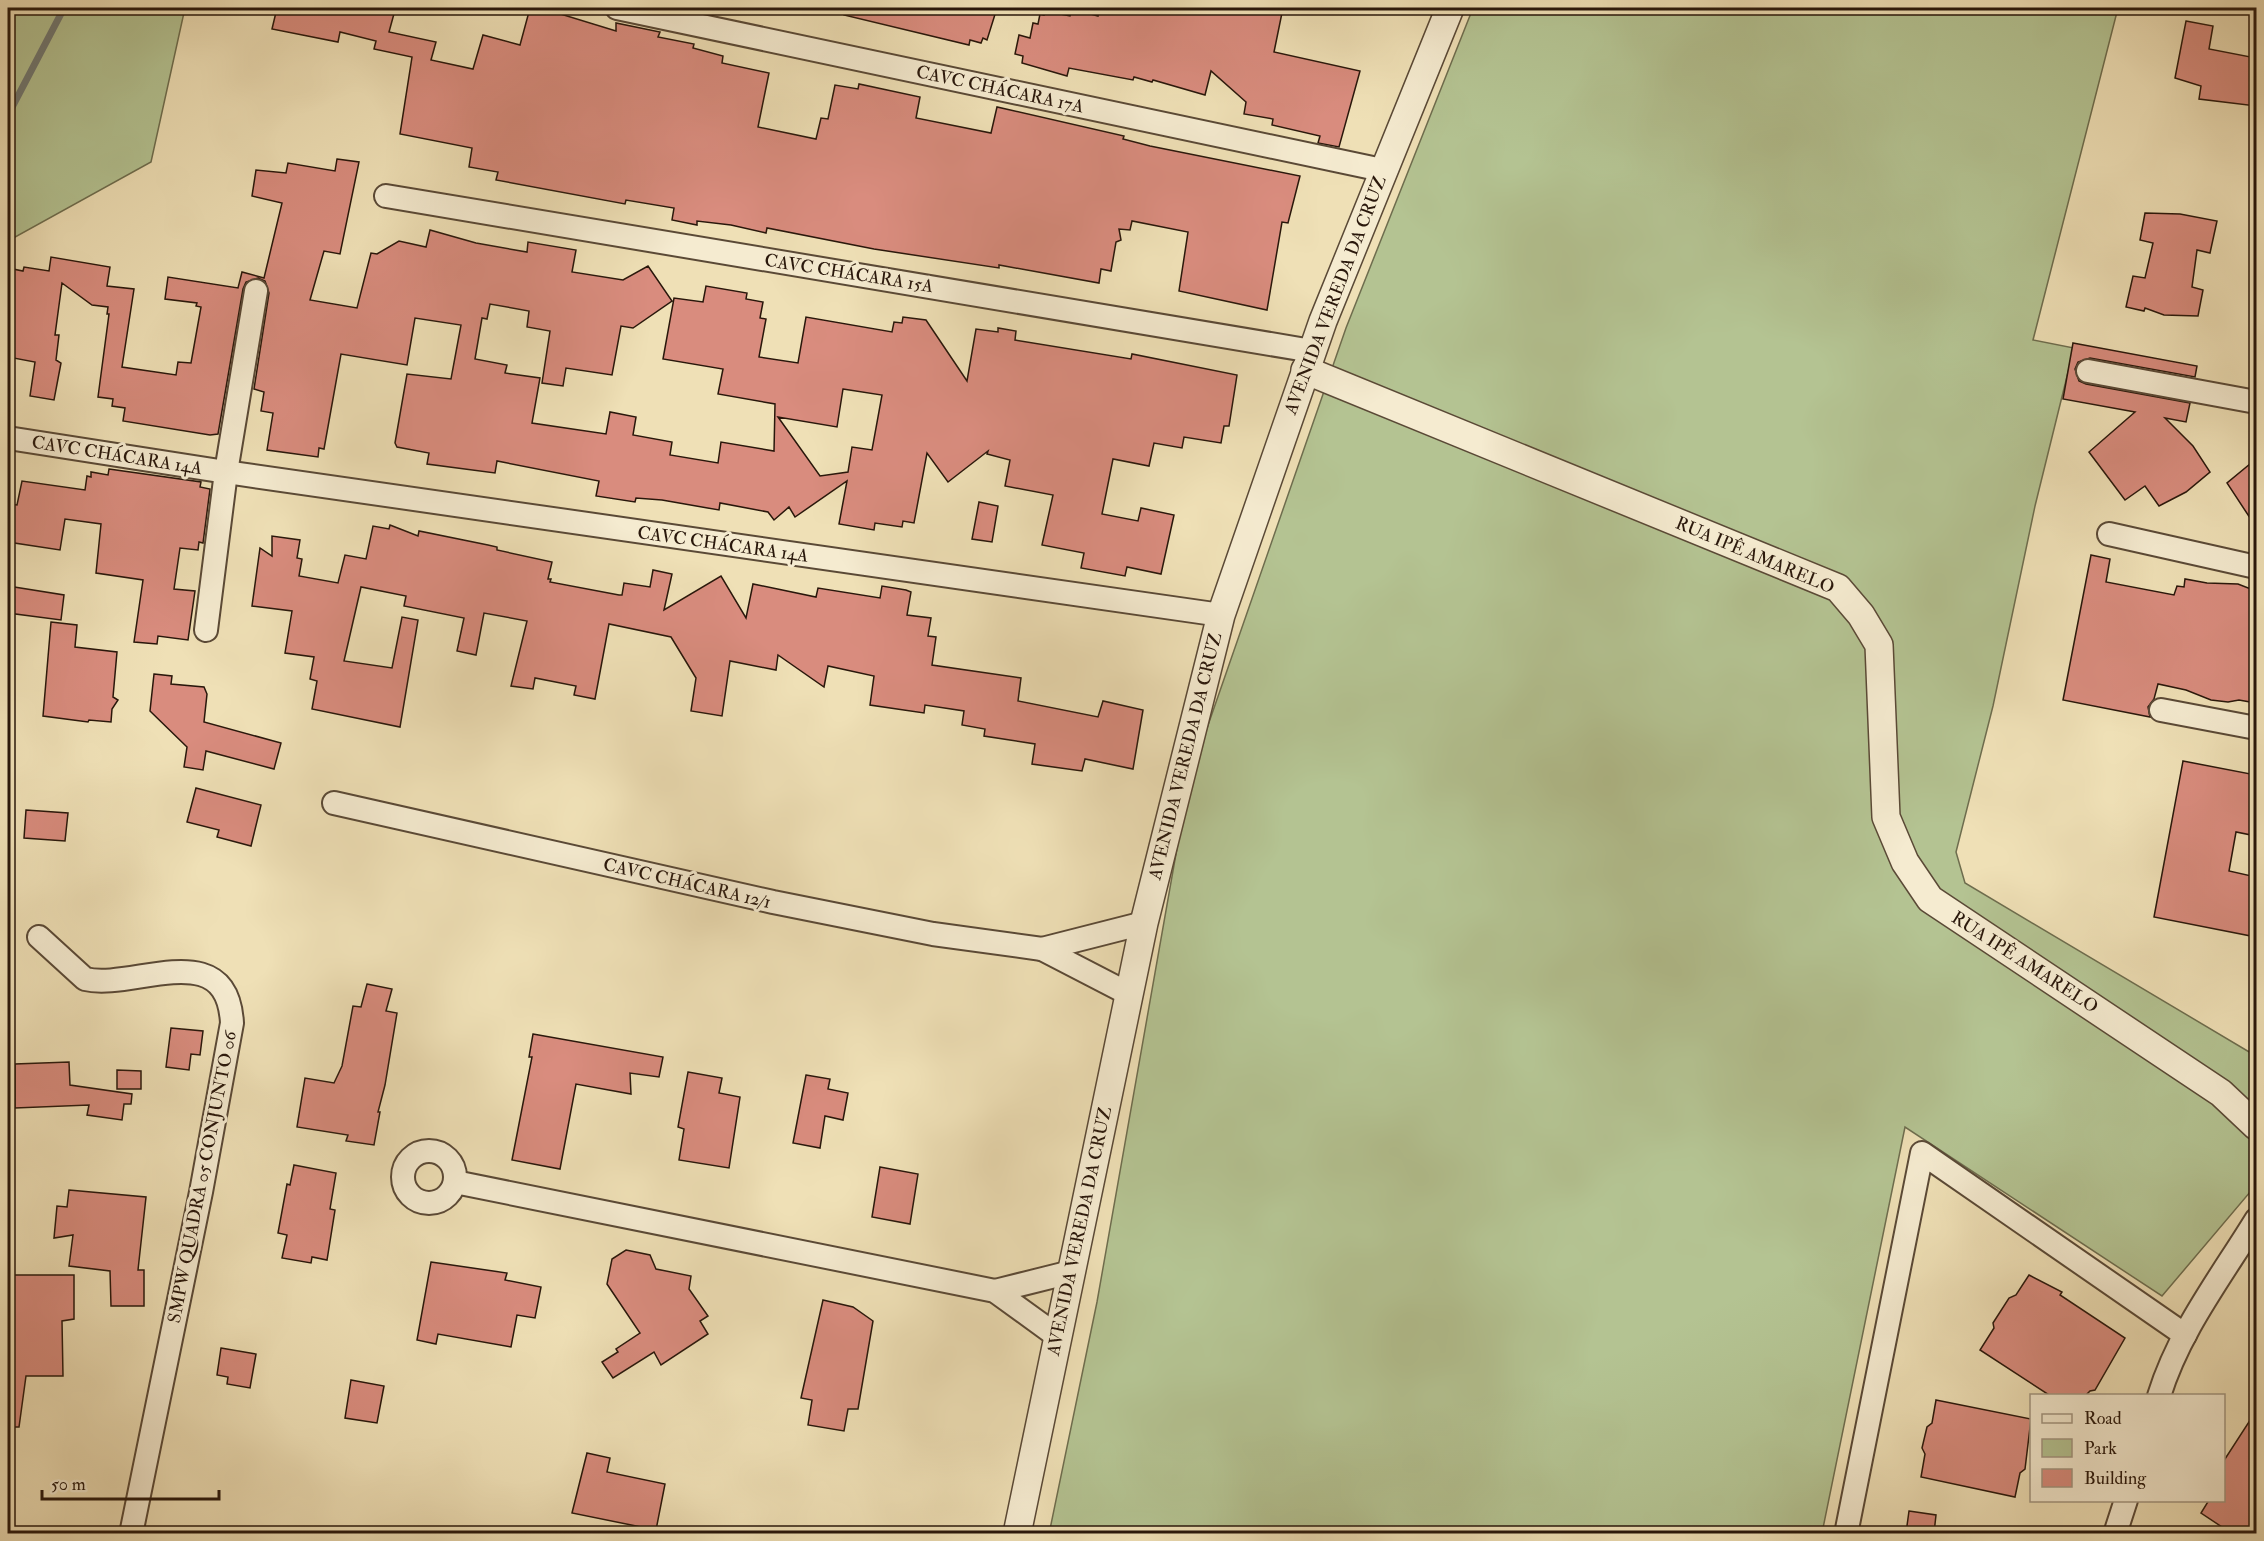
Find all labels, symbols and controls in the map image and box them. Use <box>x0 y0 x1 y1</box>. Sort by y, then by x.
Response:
street label: CAVC CHÁCARA 17A <box>914 60 1086 119</box>
street label: AVENIDA VEREDA DA CRUZ <box>1279 173 1392 419</box>
street label: CAVC CHÁCARA 15A <box>763 249 935 298</box>
street label: CAVC CHÁCARA 14A <box>30 431 204 480</box>
street label: RUA IPÊ AMARELO <box>1672 511 1838 599</box>
street label: CAVC CHÁCARA 14A <box>636 521 810 568</box>
street label: AVENIDA VEREDA DA CRUZ <box>1143 630 1227 883</box>
street label: CAVC CHÁCARA 12/1 <box>601 853 773 914</box>
street label: RUA IPÊ AMARELO <box>1947 905 2103 1019</box>
street label: SMPW QUADRA 05 CONJUNTO 06 <box>163 1028 242 1325</box>
street label: AVENIDA VEREDA DA CRUZ <box>1042 1105 1117 1359</box>
legend <box>2030 1394 2225 1502</box>
text: Road <box>2084 1407 2122 1430</box>
text: Park <box>2084 1437 2117 1460</box>
scale bar <box>42 1463 219 1501</box>
text: Building <box>2084 1467 2147 1490</box>
text: 50 m <box>51 1473 86 1496</box>

